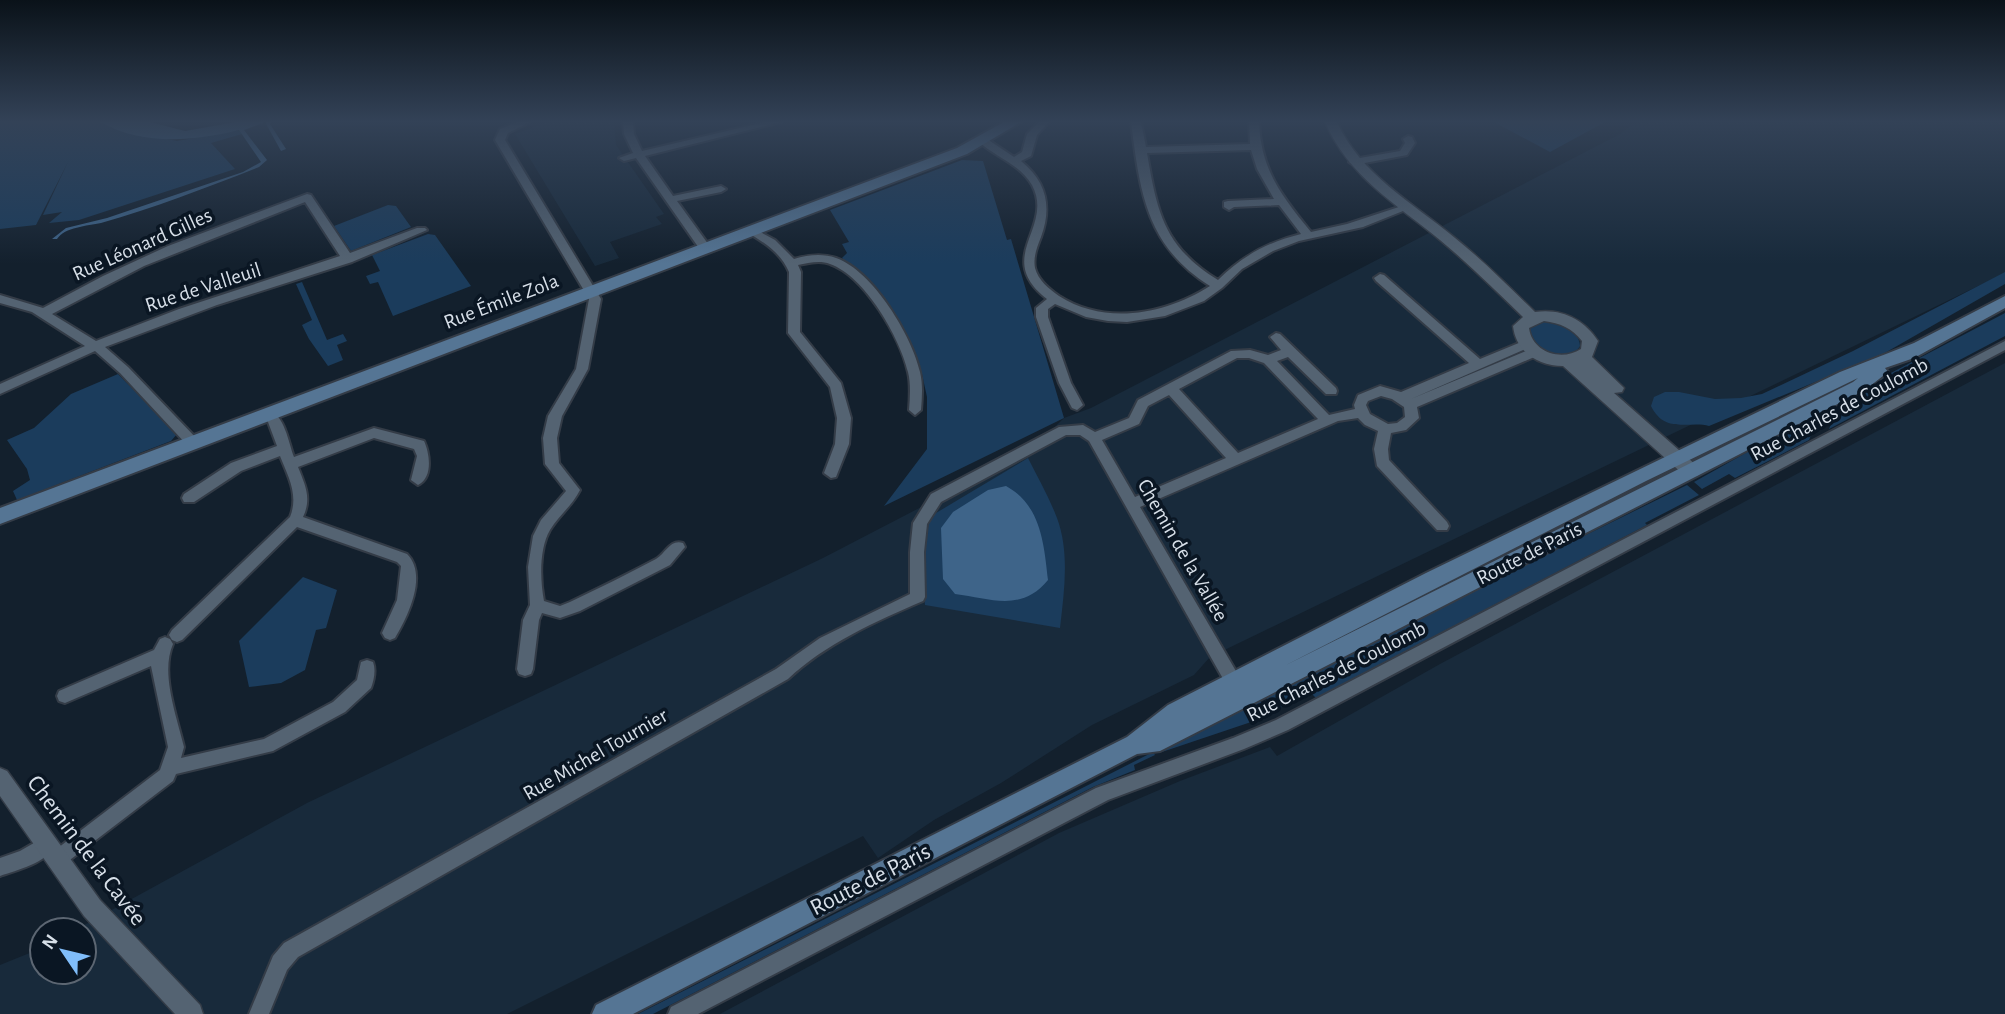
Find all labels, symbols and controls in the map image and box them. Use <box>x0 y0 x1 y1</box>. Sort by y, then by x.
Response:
street label: Rue Léonard Gilles <box>69 204 215 285</box>
street label: Rue de Valleuil <box>143 259 264 316</box>
street label: Rue Émile Zola <box>440 268 562 333</box>
street label: Rue Charles de Coulomb <box>1747 354 1931 465</box>
street label: Chemin de la Vallée <box>1133 476 1232 625</box>
street label: Route de Paris <box>1473 518 1585 589</box>
street label: Rue Charles de Coulomb <box>1243 617 1429 726</box>
street label: Rue Michel Tournier <box>519 705 671 804</box>
street label: Chemin de la Cavée <box>22 771 150 930</box>
street label: Route de Paris <box>806 839 934 920</box>
north arrow <box>28 916 98 986</box>
text: N <box>39 931 62 953</box>

